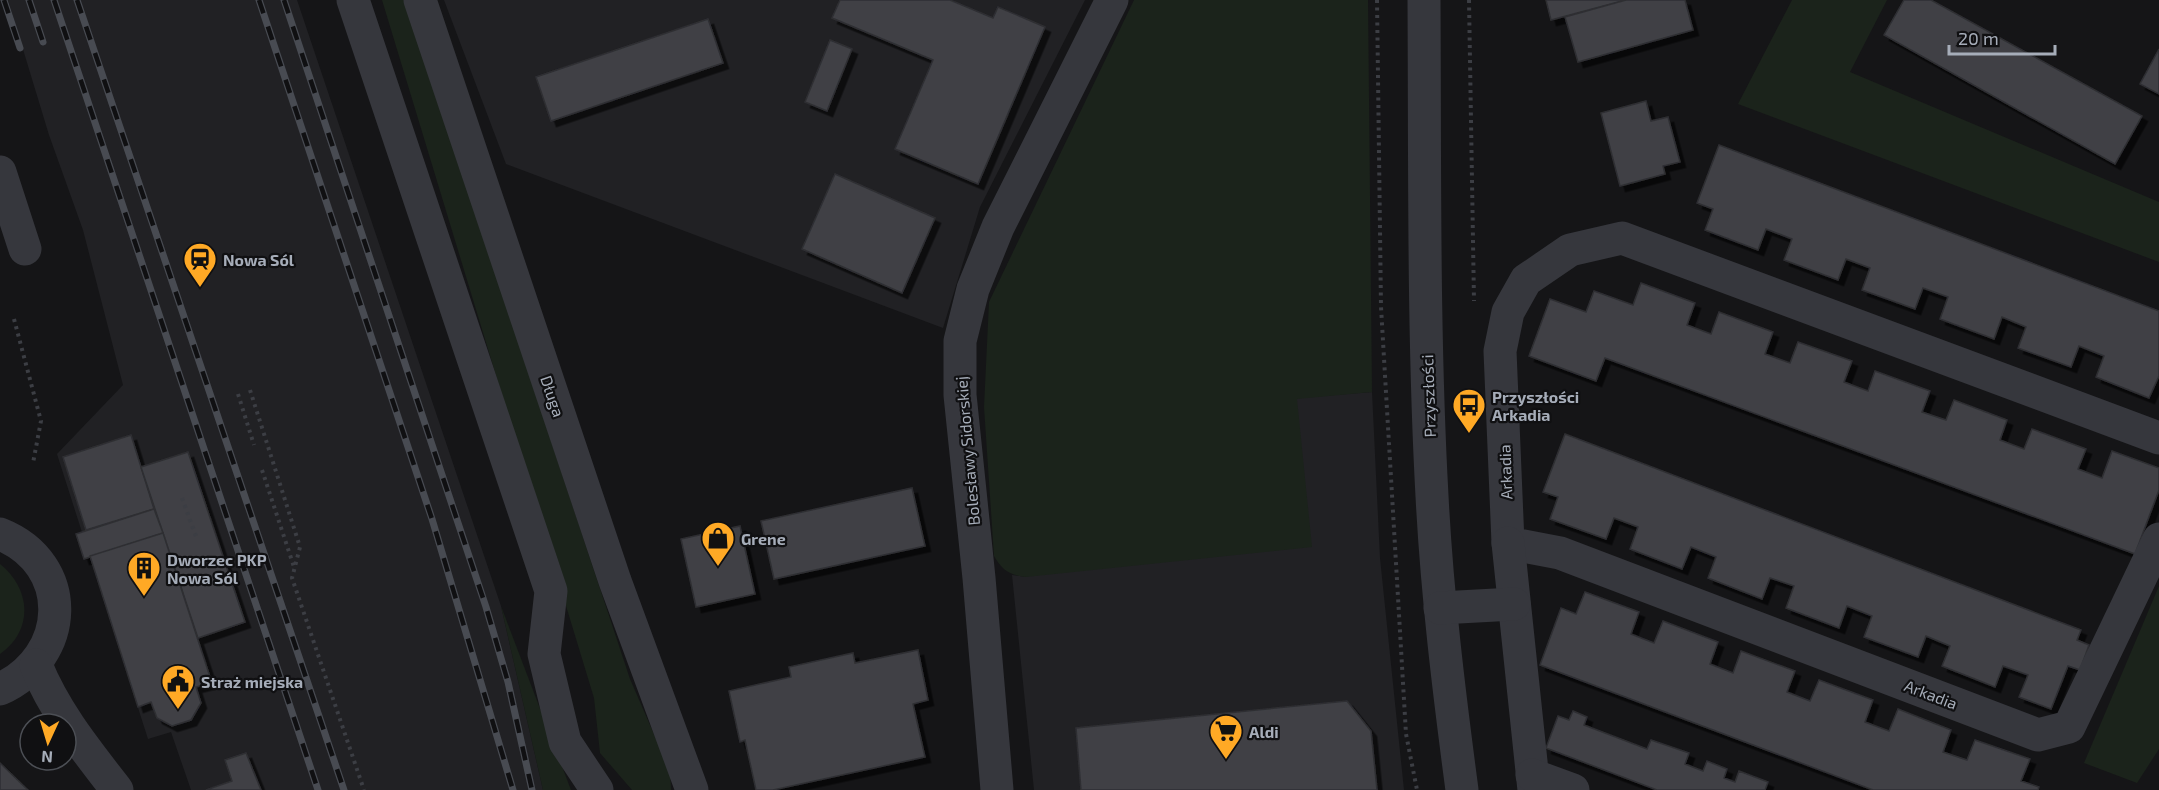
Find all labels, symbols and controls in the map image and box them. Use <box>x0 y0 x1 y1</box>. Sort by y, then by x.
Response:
scale bar <box>1949 18 2056 56</box>
text: 20 m <box>1958 27 1999 49</box>
station icon: Nowa Sól <box>182 241 218 288</box>
place label: Nowa Sól <box>223 250 295 269</box>
street label: Przyszłości <box>1417 354 1439 438</box>
street label: Długa <box>537 373 569 419</box>
street label: Bolesławy Sidorskiej <box>951 375 984 526</box>
bus stop icon: Przyszłości Arkadia <box>1451 387 1487 434</box>
place label: Przyszłości Arkadia <box>1492 387 1579 424</box>
street label: Arkadia <box>1495 444 1515 500</box>
shop icon: Grene <box>700 520 736 567</box>
place label: Grene <box>741 529 786 548</box>
building icon: Dworzec PKP Nowa Sól <box>126 550 162 597</box>
place label: Dworzec PKP Nowa Sól <box>167 550 267 587</box>
public building icon: Straż miejska <box>160 663 196 710</box>
place label: Straż miejska <box>201 672 303 691</box>
street label: Arkadia <box>1902 675 1960 713</box>
north arrow <box>18 712 78 772</box>
supermarket icon: Aldi <box>1208 713 1244 760</box>
place label: Aldi <box>1249 722 1279 741</box>
text: N <box>40 748 53 767</box>

